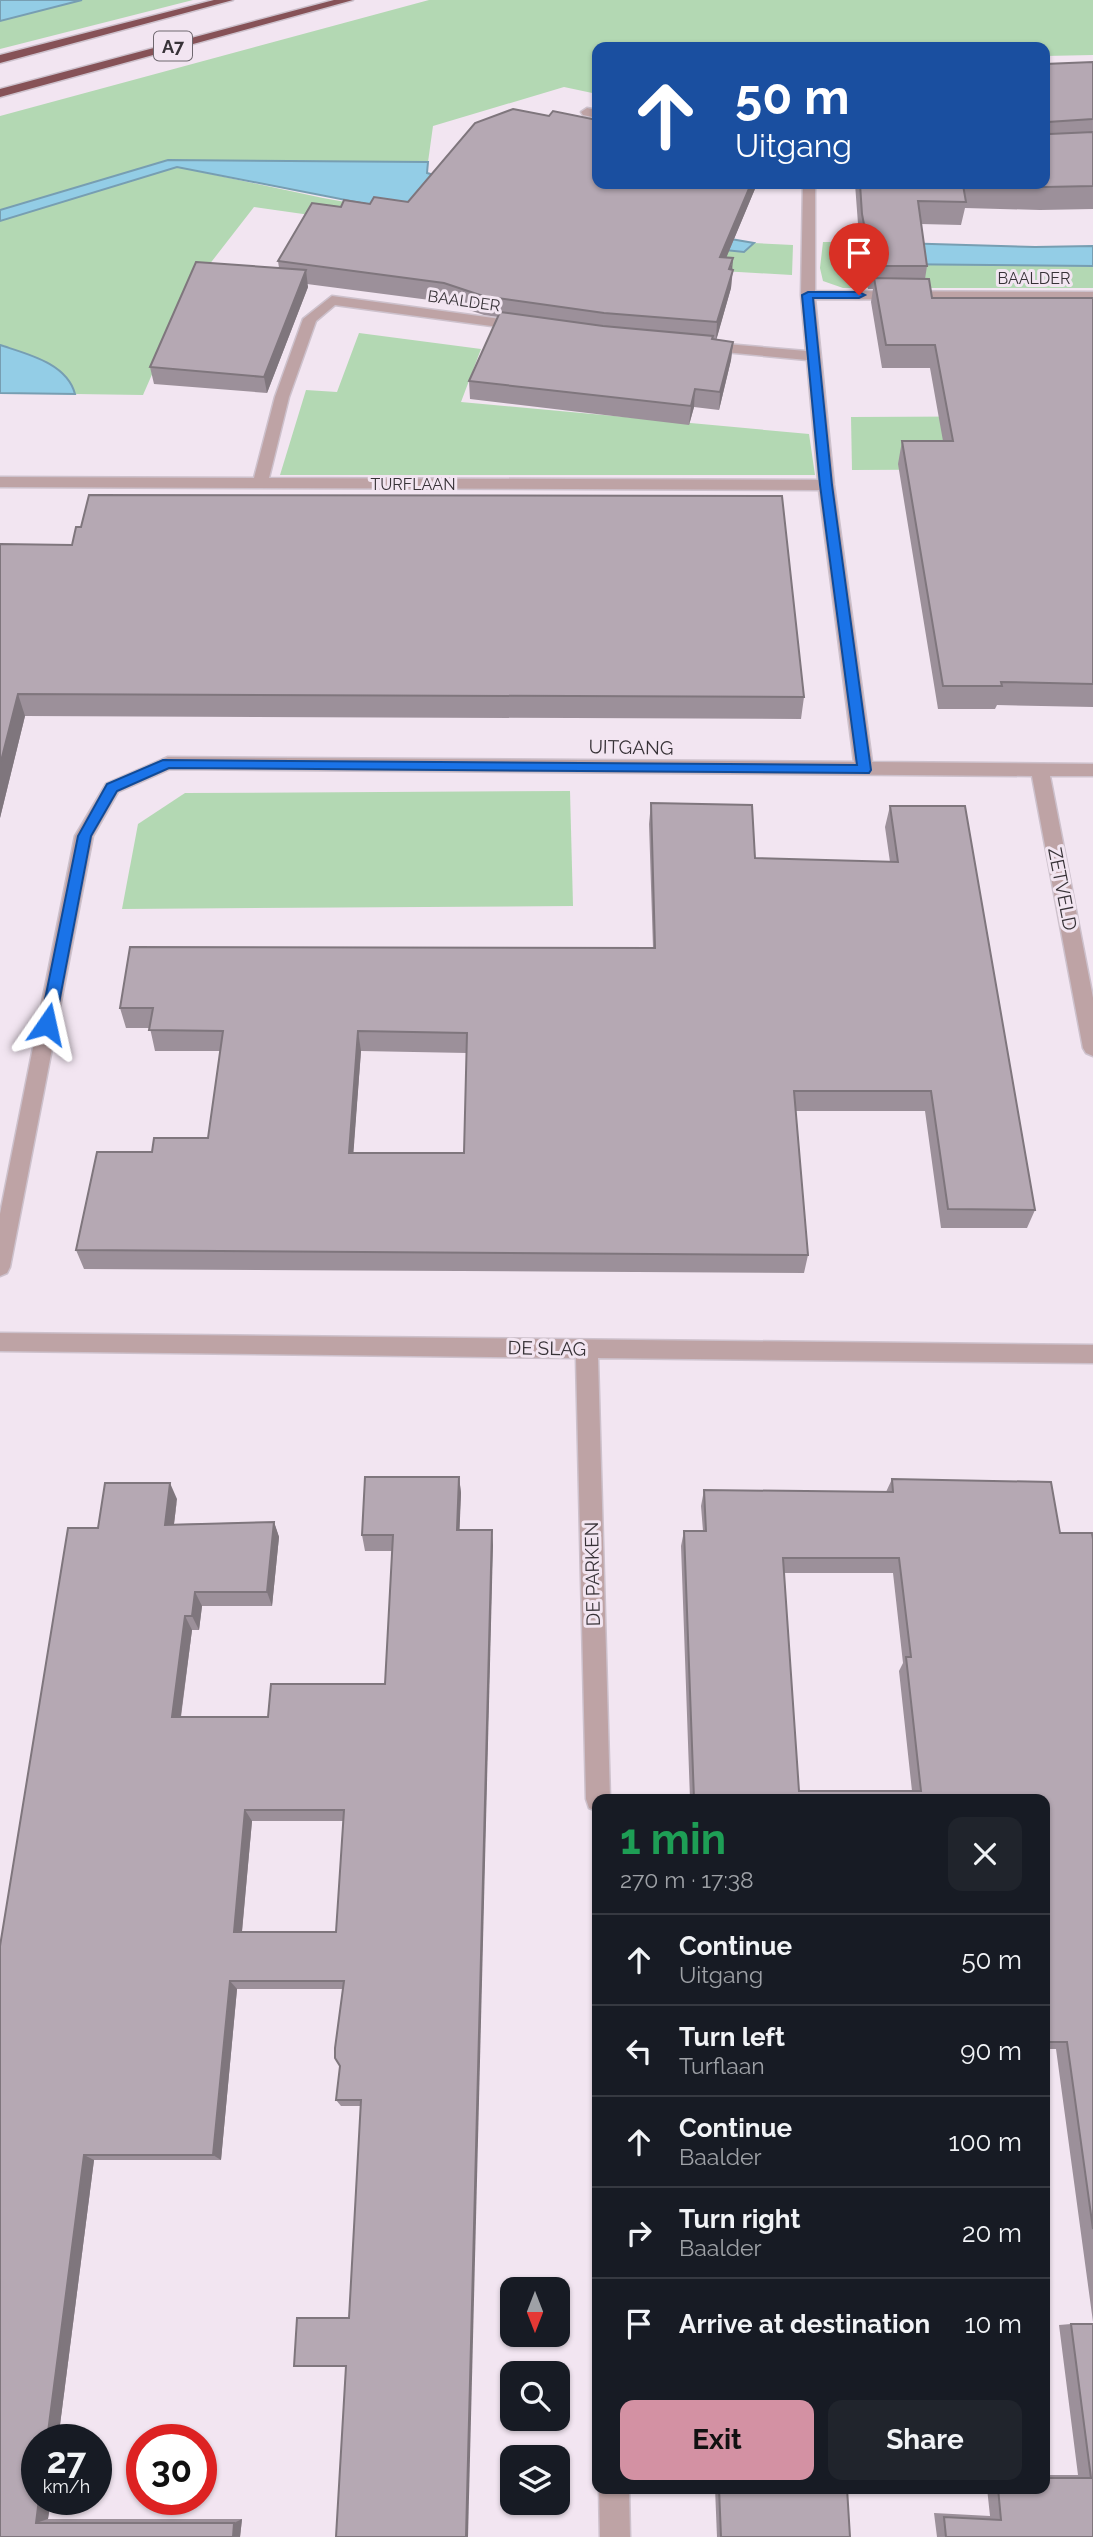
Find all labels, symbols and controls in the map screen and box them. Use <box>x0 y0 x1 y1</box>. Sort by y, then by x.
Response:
road number: A7 <box>154 32 192 60</box>
text: 50 m <box>735 68 850 125</box>
icon: ahead <box>620 70 711 161</box>
text: Uitgang <box>735 127 852 164</box>
pin <box>829 223 889 295</box>
icon: arrive <box>840 234 878 272</box>
street label: BAALDER <box>997 269 1071 288</box>
street label: BAALDER <box>427 287 501 315</box>
street label: TURFLAAN <box>370 475 456 494</box>
street label: UITGANG <box>588 735 674 759</box>
street label: ZETVELD <box>1044 846 1082 932</box>
position arrow <box>10 987 84 1061</box>
street label: DE SLAG <box>508 1336 586 1360</box>
street label: DE PARKEN <box>580 1522 604 1626</box>
text: 1 min <box>620 1815 726 1864</box>
button: close <box>948 1817 1022 1891</box>
text: 270 m · 17:38 <box>620 1866 754 1893</box>
text: Continue <box>679 1931 792 1961</box>
icon: ahead <box>620 1941 658 1979</box>
text: 50 m <box>961 1945 1022 1975</box>
text: Uitgang <box>679 1961 763 1988</box>
text: Turn left <box>679 2022 785 2052</box>
icon: left <box>620 2032 658 2070</box>
text: 90 m <box>960 2036 1022 2066</box>
text: Turflaan <box>679 2052 765 2079</box>
text: Continue <box>679 2113 792 2143</box>
icon: ahead <box>620 2123 658 2161</box>
text: 100 m <box>949 2127 1022 2157</box>
text: Baalder <box>679 2143 762 2170</box>
text: Turn right <box>679 2204 800 2234</box>
icon: right <box>620 2214 658 2252</box>
text: 20 m <box>962 2218 1022 2248</box>
text: Baalder <box>679 2234 762 2261</box>
north arrow <box>500 2277 570 2347</box>
map controls <box>500 2277 570 2515</box>
icon: arrive <box>620 2305 658 2343</box>
text: Arrive at destination <box>679 2309 930 2339</box>
text: 10 m <box>964 2309 1022 2339</box>
button: search <box>500 2361 570 2431</box>
button: Exit <box>620 2400 814 2480</box>
button: Share <box>828 2400 1022 2480</box>
speed limit sign: 30 <box>126 2424 217 2515</box>
text: 27 <box>47 2440 86 2481</box>
button: layers <box>500 2445 570 2515</box>
text: km/h <box>43 2476 90 2497</box>

